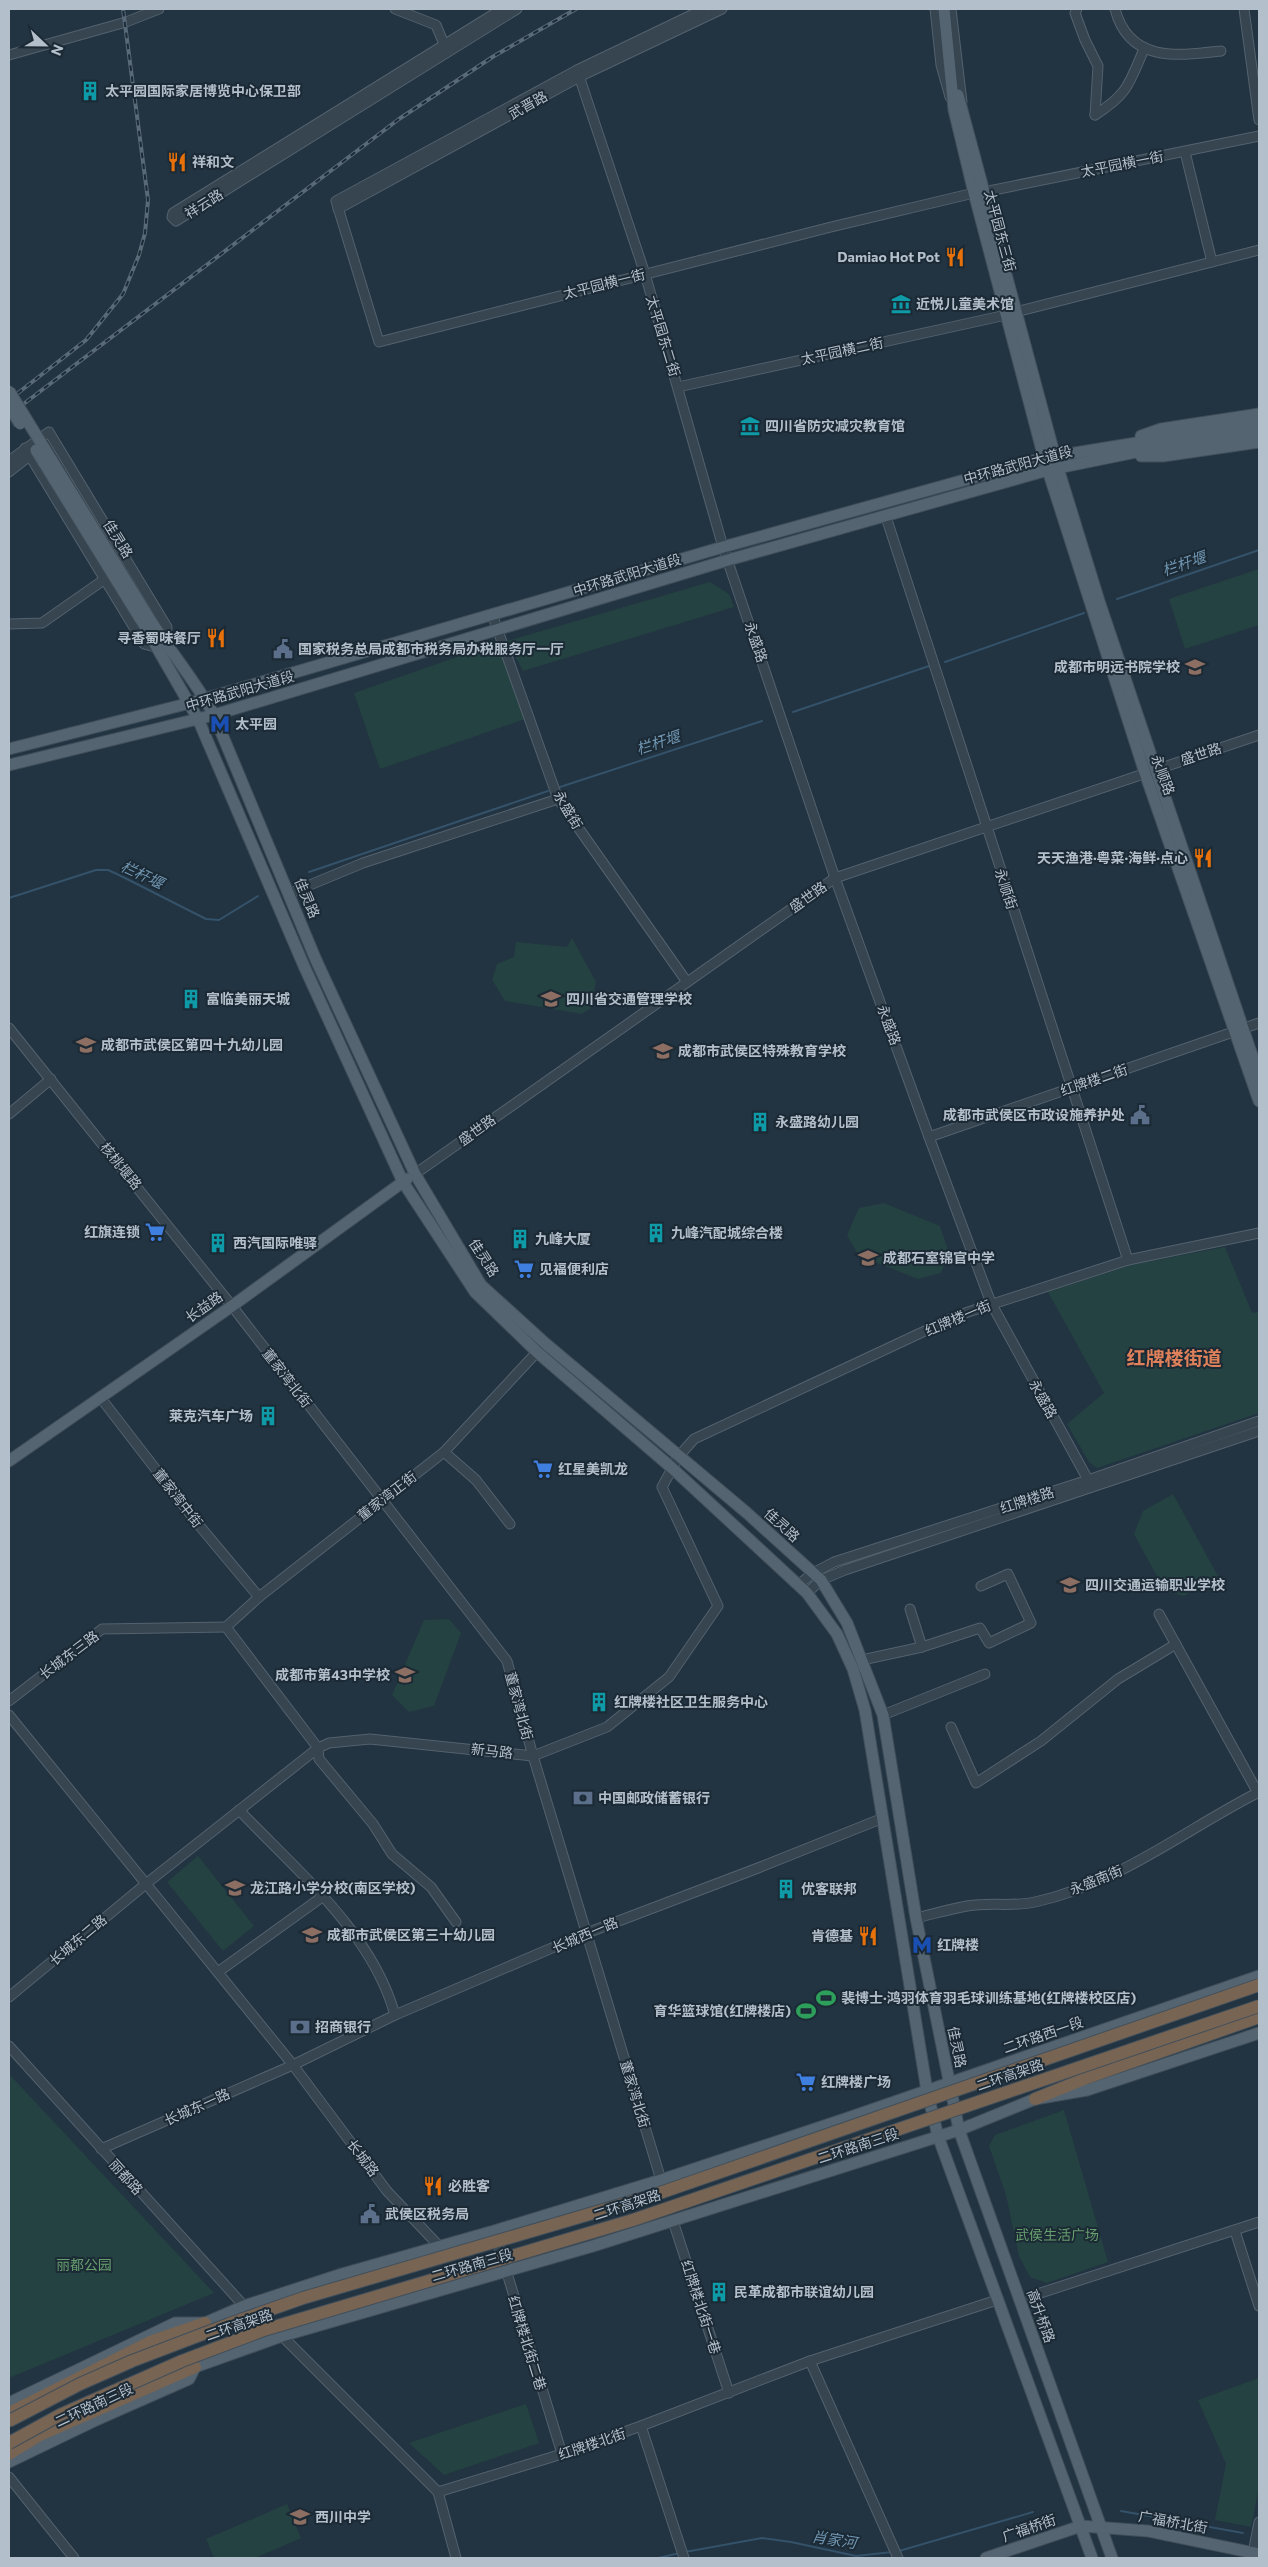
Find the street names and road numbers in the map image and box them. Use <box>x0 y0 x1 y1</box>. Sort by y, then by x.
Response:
street label: 武晋路 <box>505 87 550 122</box>
street label: 太平园横一街 <box>1079 147 1165 180</box>
street label: 祥云路 <box>181 185 226 222</box>
street label: 太平园东三街 <box>981 188 1020 274</box>
street label: 太平园横一街 <box>561 265 647 302</box>
street label: 太平园东二街 <box>643 293 684 379</box>
street label: 太平园横二街 <box>799 333 885 368</box>
street label: 中环路武阳大道段 <box>962 442 1074 487</box>
street label: 佳灵路 <box>100 516 137 561</box>
street label: 中环路武阳大道段 <box>571 550 683 599</box>
street label: 永盛路 <box>742 619 771 664</box>
street label: 中环路武阳大道段 <box>184 667 296 714</box>
street label: 盛世路 <box>1178 739 1223 768</box>
street label: 永顺路 <box>1148 752 1179 797</box>
street label: 永盛街 <box>550 787 587 832</box>
street label: 永顺街 <box>992 866 1021 911</box>
street label: 佳灵路 <box>291 875 323 920</box>
street label: 盛世路 <box>786 878 830 916</box>
street label: 永盛路 <box>874 1002 905 1047</box>
street label: 红牌楼二街 <box>1058 1060 1130 1099</box>
street label: 盛世路 <box>455 1111 499 1149</box>
street label: 核桃堰路 <box>97 1139 146 1193</box>
street label: 佳灵路 <box>466 1235 503 1280</box>
street label: 长益路 <box>182 1288 226 1326</box>
street label: 红牌楼一街 <box>922 1296 993 1339</box>
street label: 董家湾北街 <box>259 1345 316 1411</box>
street label: 永盛路 <box>1026 1376 1061 1421</box>
street label: 董家湾中街 <box>150 1465 207 1531</box>
street label: 董家湾正街 <box>354 1467 420 1524</box>
street label: 红牌楼路 <box>998 1483 1056 1516</box>
street label: 佳灵路 <box>761 1504 804 1545</box>
street label: 长城东三路 <box>36 1627 102 1682</box>
street label: 董家湾北街 <box>502 1670 537 1742</box>
street label: 新马路 <box>470 1740 514 1761</box>
street label: 永盛南街 <box>1067 1861 1125 1898</box>
street label: 长城东二路 <box>45 1911 110 1969</box>
street label: 长城西一路 <box>549 1913 620 1956</box>
street label: 二环路西一段 <box>1000 2013 1085 2056</box>
street label: 佳灵路 <box>945 2025 970 2069</box>
street label: 二环高架路 <box>974 2055 1046 2094</box>
street label: 董家湾北街 <box>617 2058 654 2130</box>
street label: 长城东一路 <box>161 2085 232 2129</box>
street label: 二环路南三段 <box>815 2124 900 2167</box>
street label: 长城路 <box>344 2136 383 2180</box>
street label: 丽都路 <box>106 2155 147 2198</box>
street label: 二环高架路 <box>591 2186 663 2223</box>
street label: 二环路南三段 <box>429 2245 515 2284</box>
street label: 红牌楼北街一巷 <box>678 2258 725 2356</box>
street label: 高升桥路 <box>1024 2287 1059 2345</box>
street label: 红牌楼北街二巷 <box>505 2294 550 2392</box>
street label: 二环高架路 <box>203 2305 275 2344</box>
street label: 二环路南三段 <box>52 2379 135 2430</box>
street label: 红牌楼北街 <box>556 2424 628 2463</box>
street label: 广福桥北街 <box>1137 2507 1209 2536</box>
street label: 广福桥街 <box>1000 2510 1058 2545</box>

